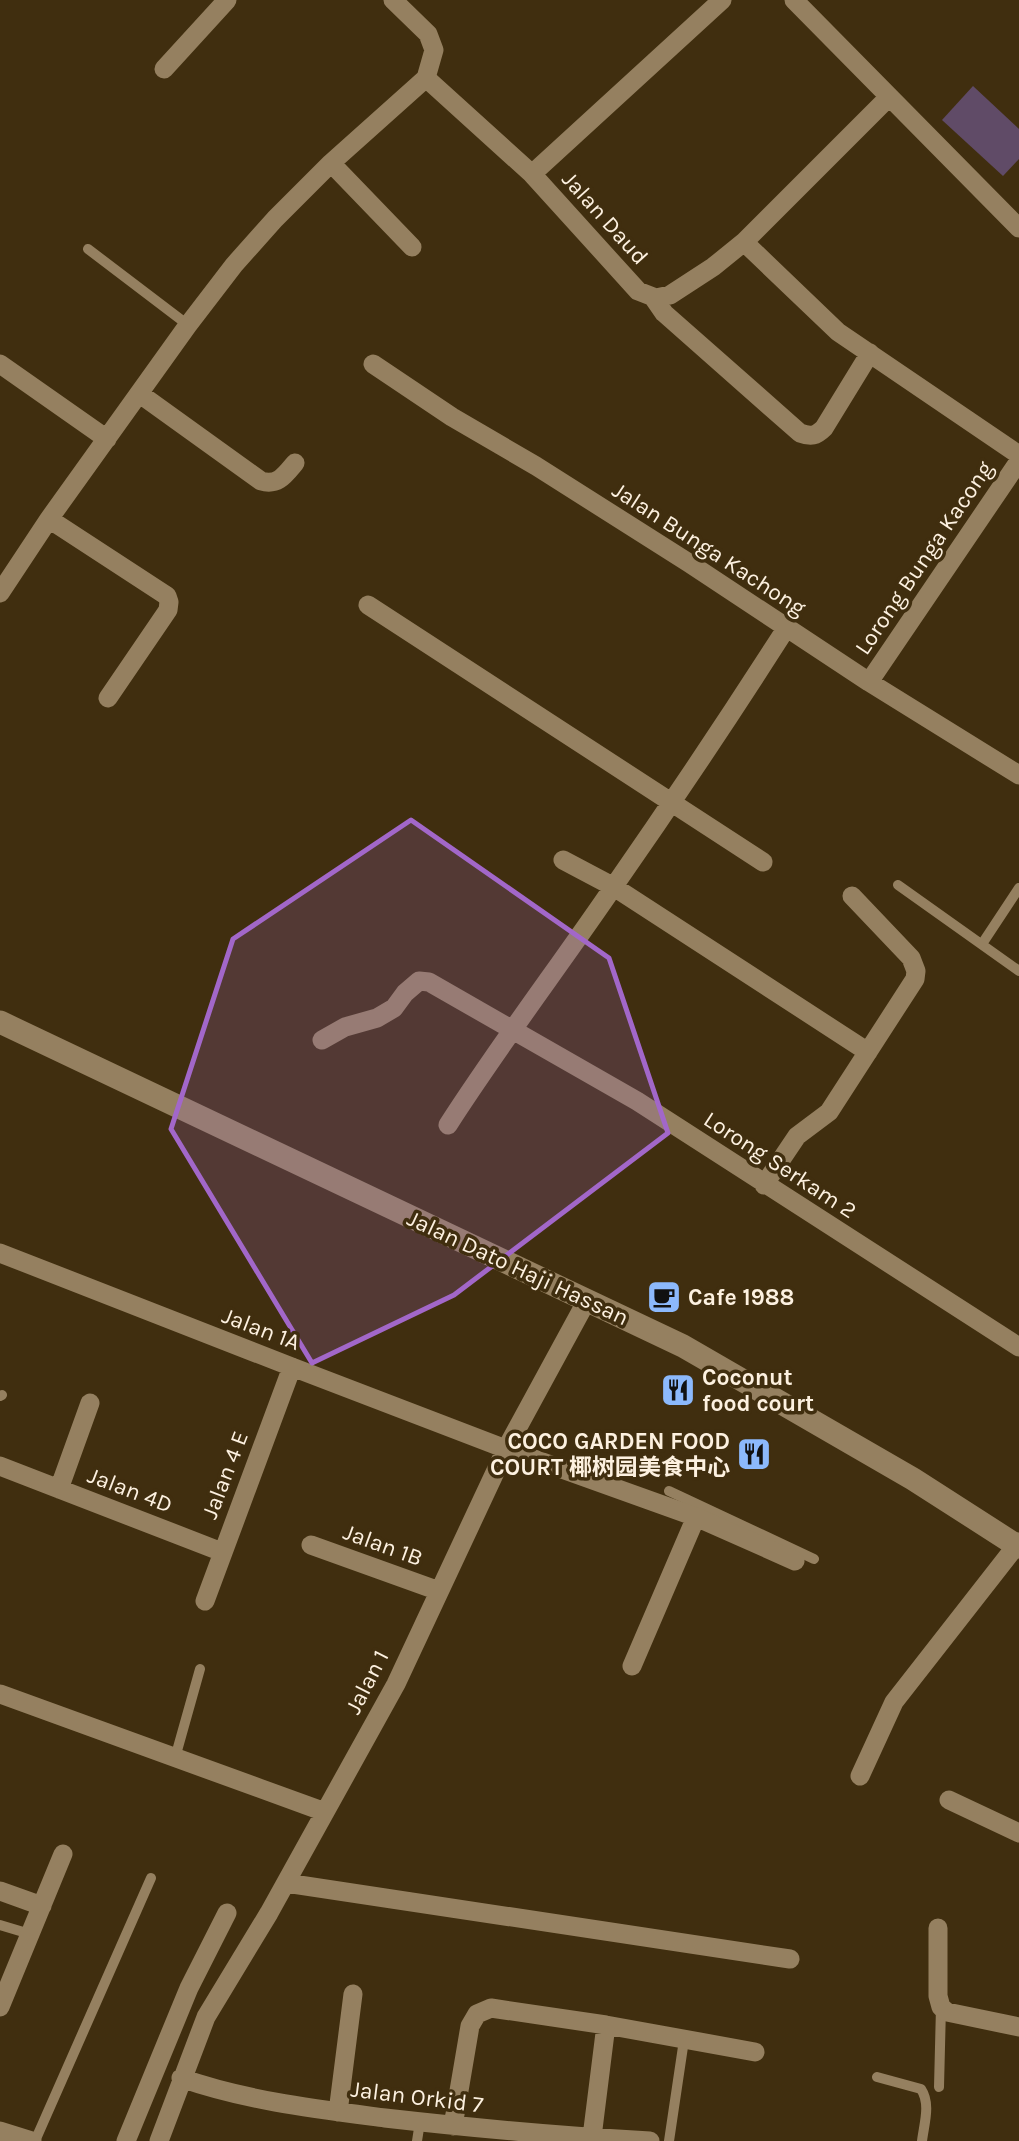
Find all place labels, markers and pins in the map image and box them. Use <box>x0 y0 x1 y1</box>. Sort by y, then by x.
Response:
cafe icon: Cafe 1988 <box>645 1278 683 1316</box>
place label: Cafe 1988 <box>688 1284 794 1311</box>
place label: Coconut food court <box>702 1364 814 1417</box>
restaurant icon: Coconut food court <box>659 1371 697 1409</box>
place label: COCO GARDEN FOOD COURT 椰树园美食中心 <box>490 1428 730 1481</box>
restaurant icon: COCO GARDEN FOOD COURT 椰树园美食中心 <box>735 1435 773 1473</box>

